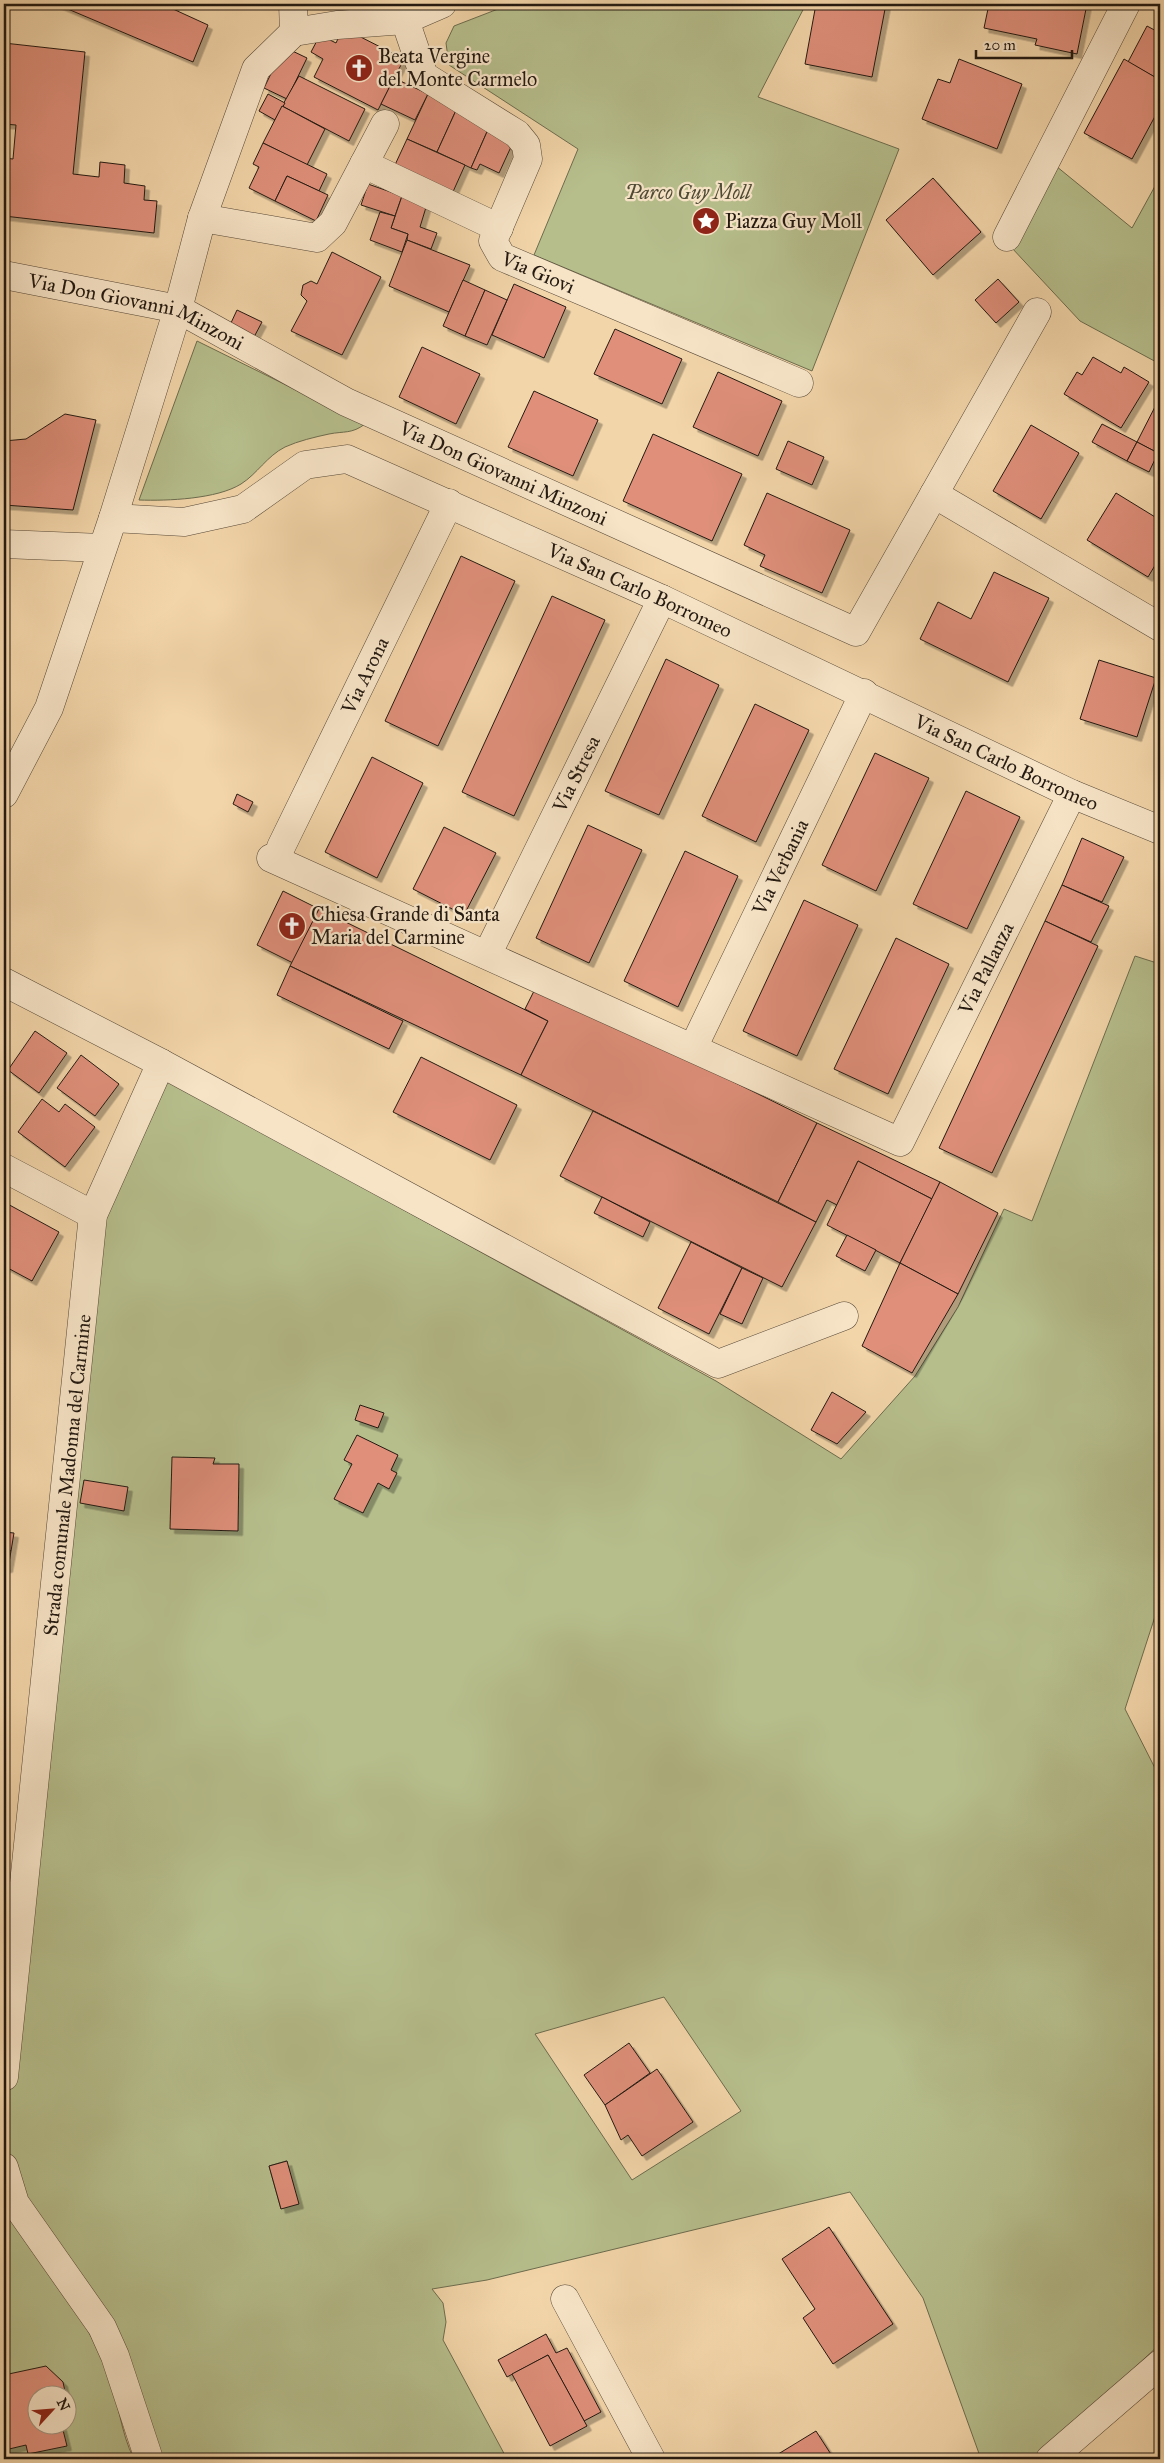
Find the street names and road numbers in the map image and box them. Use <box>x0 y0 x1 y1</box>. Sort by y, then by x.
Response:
street label: Via Giovi <box>497 246 579 299</box>
street label: Via Don Giovanni Minzoni <box>25 268 249 355</box>
street label: Via Don Giovanni Minzoni <box>395 415 612 531</box>
street label: Via San Carlo Borromeo <box>543 537 736 643</box>
street label: Via Arona <box>335 633 394 719</box>
street label: Via San Carlo Borromeo <box>910 708 1102 816</box>
street label: Via Stresa <box>547 731 605 817</box>
street label: Via Verbania <box>747 815 814 920</box>
street label: Via Pallanza <box>953 918 1019 1019</box>
street label: Strada comunale Madonna del Carmine <box>38 1313 96 1637</box>

